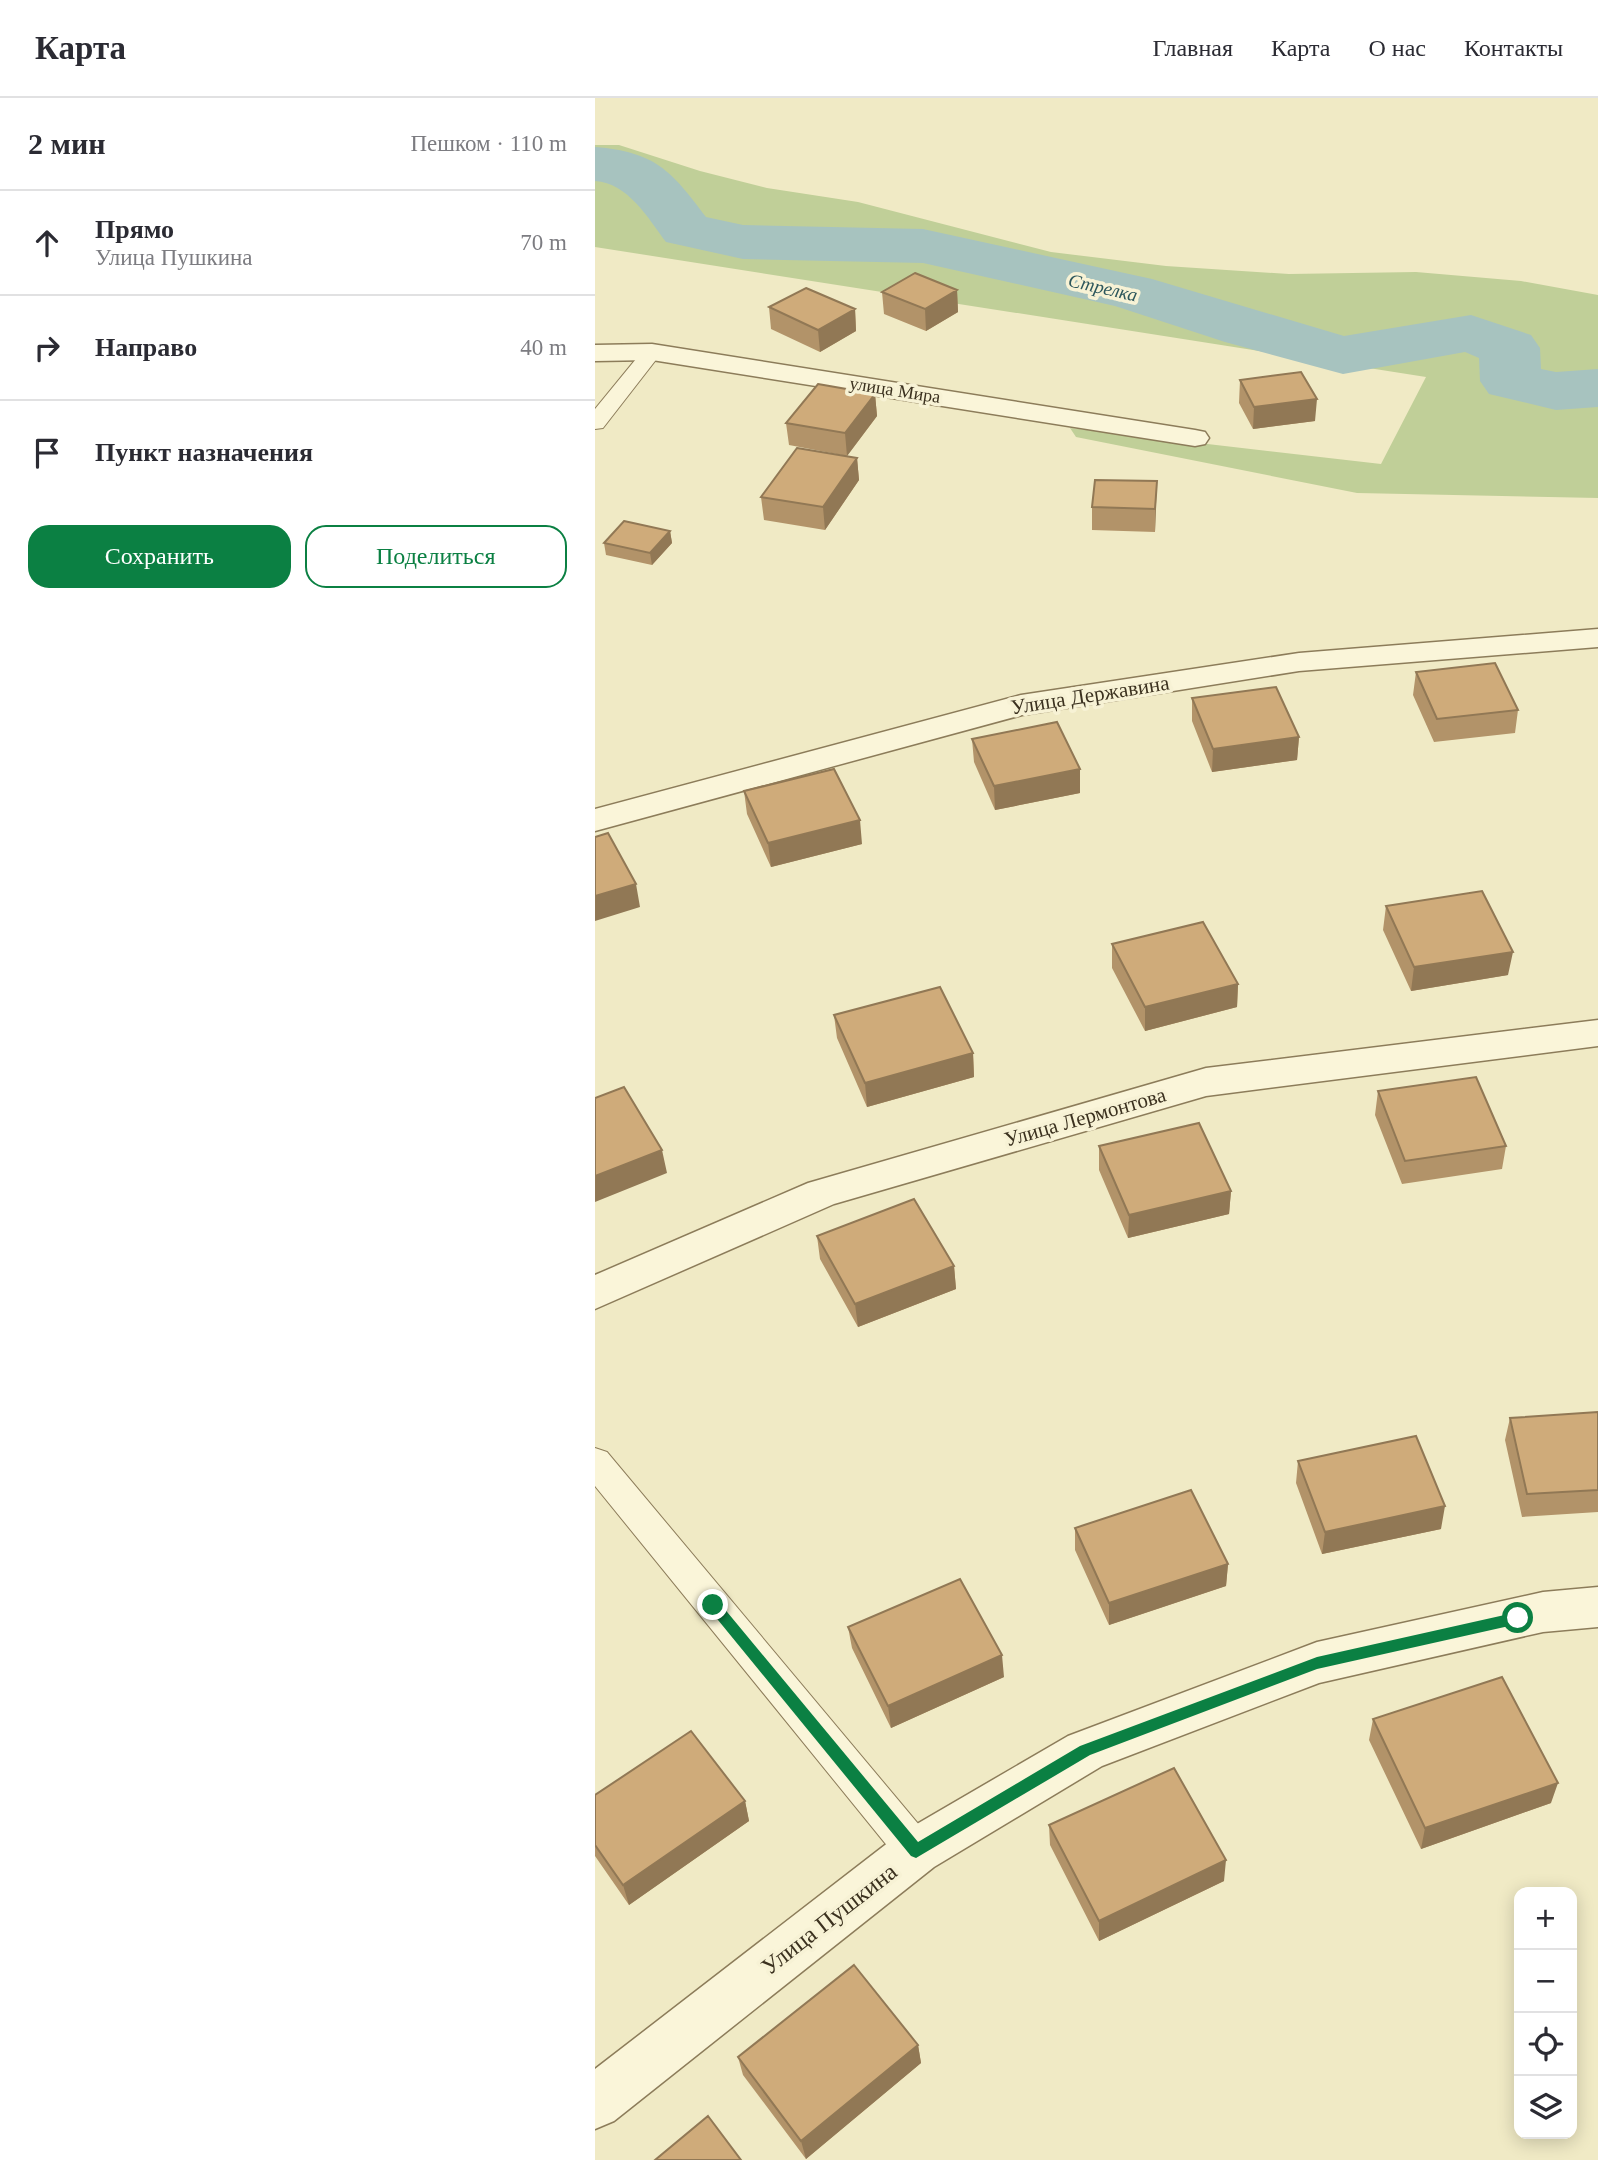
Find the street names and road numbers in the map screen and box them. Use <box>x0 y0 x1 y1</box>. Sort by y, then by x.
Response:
street label: улица Мира <box>848 373 942 407</box>
street label: Улица Державина <box>1009 671 1172 719</box>
street label: Улица Лермонтова <box>1001 1082 1169 1152</box>
street label: Улица Пушкина <box>756 1858 902 1980</box>

